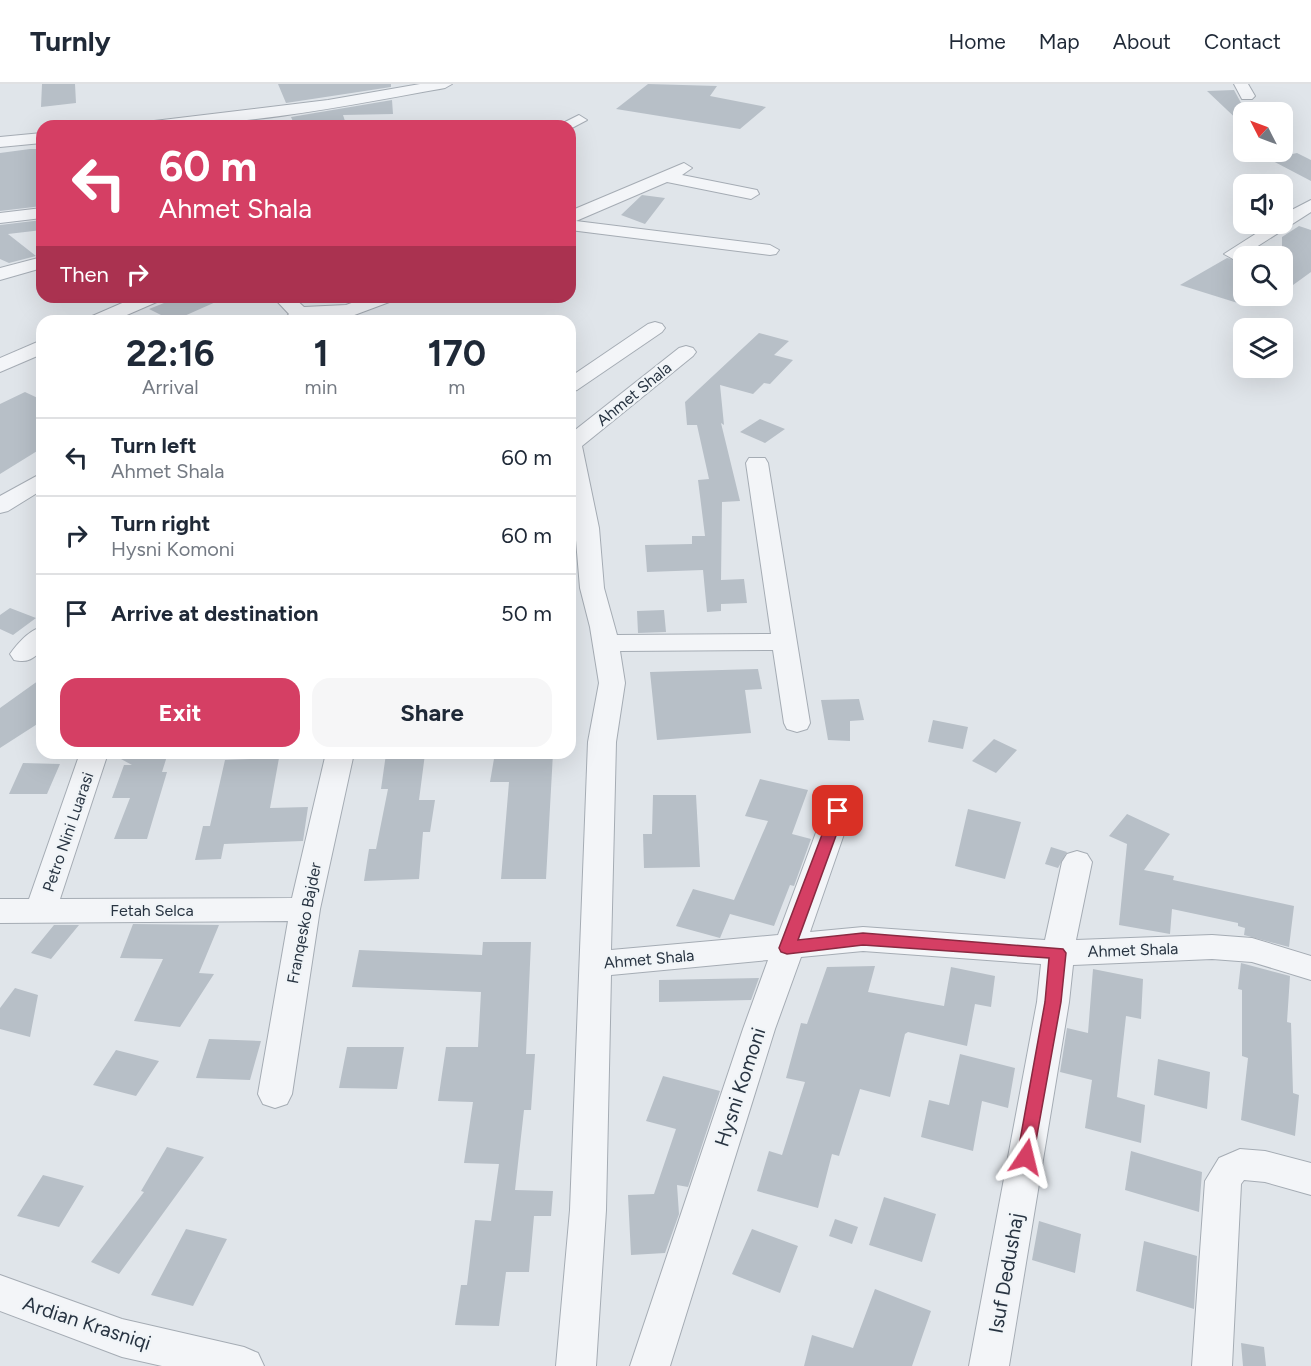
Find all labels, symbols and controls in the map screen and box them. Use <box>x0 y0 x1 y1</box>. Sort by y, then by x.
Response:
text: Turnly <box>30 24 111 58</box>
text: Home <box>949 29 1006 54</box>
text: Map <box>1039 29 1080 54</box>
text: About <box>1113 29 1171 54</box>
text: Contact <box>1204 29 1281 54</box>
north arrow <box>1233 102 1293 162</box>
map controls <box>1233 102 1293 378</box>
text: 60 m <box>159 141 257 192</box>
icon: left <box>60 144 138 222</box>
button: sound <box>1233 174 1293 234</box>
text: Ahmet Shala <box>159 192 312 225</box>
button: search <box>1233 246 1293 306</box>
icon: right <box>121 258 154 291</box>
text: Then <box>60 261 109 288</box>
button: layers <box>1233 318 1293 378</box>
text: 22:16 <box>126 332 215 375</box>
text: 1 <box>313 332 329 375</box>
text: 170 <box>427 332 486 375</box>
street label: Ahmet Shala <box>593 358 675 430</box>
text: Arrival <box>142 375 199 399</box>
text: min <box>305 375 337 399</box>
text: m <box>448 375 465 399</box>
text: Turn left <box>111 432 197 459</box>
icon: left <box>60 441 93 474</box>
text: 60 m <box>501 444 552 471</box>
text: Ahmet Shala <box>111 459 224 483</box>
text: Turn right <box>111 510 210 537</box>
icon: right <box>60 519 93 552</box>
text: 60 m <box>501 522 552 549</box>
text: Hysni Komoni <box>111 537 235 561</box>
icon: arrive <box>60 597 93 630</box>
text: Arrive at destination <box>111 600 319 627</box>
text: 50 m <box>501 600 552 627</box>
button: Exit <box>60 678 300 747</box>
button: Share <box>312 678 552 747</box>
street label: Petro Nini Luarasi <box>39 770 97 894</box>
pin <box>812 785 863 836</box>
icon: arrive <box>821 794 854 827</box>
street label: Franqesko Bajder <box>283 860 325 985</box>
street label: Fetah Selca <box>110 901 194 920</box>
street label: Ahmet Shala <box>1087 939 1179 961</box>
street label: Ahmet Shala <box>603 946 695 972</box>
street label: Hysni Komoni <box>709 1024 771 1150</box>
position arrow <box>994 1125 1058 1189</box>
street label: Isuf Dedushaj <box>984 1211 1028 1335</box>
street label: Ardian Krasniqi <box>20 1291 154 1355</box>

